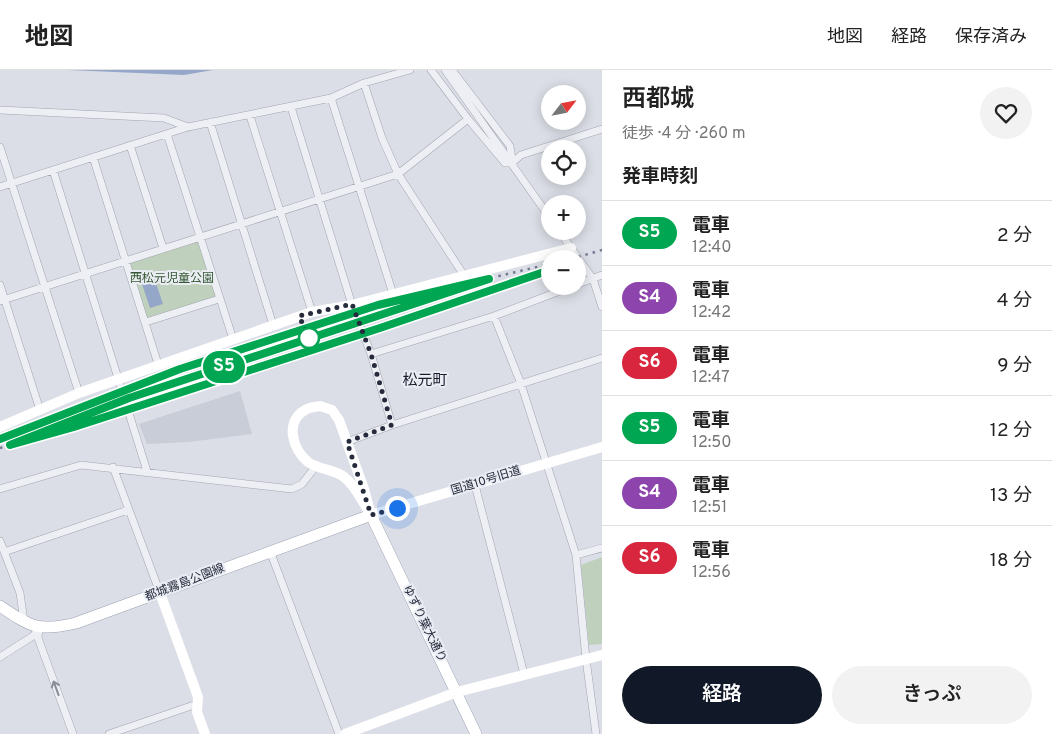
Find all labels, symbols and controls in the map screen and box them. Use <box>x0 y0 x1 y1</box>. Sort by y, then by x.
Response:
text: 地図 <box>25 23 73 53</box>
text: 地図 <box>827 26 863 49</box>
text: 経路 <box>891 26 927 49</box>
text: 保存済み <box>955 26 1027 49</box>
north arrow <box>541 85 586 130</box>
map controls <box>541 85 586 295</box>
text: 西都城 <box>622 85 694 115</box>
button: heart <box>980 87 1032 139</box>
text: 徒歩 · 4 分 · 260 m <box>622 124 746 144</box>
button: locate <box>541 140 586 185</box>
text: 発車時刻 <box>622 165 698 189</box>
button: + <box>541 195 586 240</box>
text: 電車 <box>692 214 730 238</box>
text: S5 <box>638 221 661 244</box>
text: 2 分 <box>997 224 1032 248</box>
text: 12:40 <box>692 238 732 258</box>
button: − <box>541 250 586 295</box>
park label: 西松元児童公園 <box>130 271 214 287</box>
text: 電車 <box>692 279 730 303</box>
text: S4 <box>638 286 661 309</box>
text: 4 分 <box>997 289 1032 313</box>
text: 12:42 <box>692 303 731 323</box>
unlabelled marker <box>298 327 320 349</box>
text: 電車 <box>692 344 730 368</box>
line badge: S5 <box>202 351 246 383</box>
text: S6 <box>638 351 661 374</box>
text: 9 分 <box>997 354 1032 378</box>
text: S5 <box>213 355 235 378</box>
text: 12:47 <box>692 368 730 388</box>
district label: 松元町 <box>402 372 448 391</box>
text: 電車 <box>692 409 730 433</box>
text: S5 <box>638 416 661 439</box>
text: 12 分 <box>990 419 1032 443</box>
text: 12:50 <box>692 433 732 453</box>
street label: 国道10号旧道 <box>449 463 523 499</box>
text: 電車 <box>692 474 730 498</box>
text: S4 <box>638 481 661 504</box>
text: 13 分 <box>990 484 1032 508</box>
your location <box>385 496 410 521</box>
text: 12:51 <box>692 498 727 518</box>
text: 電車 <box>692 539 730 563</box>
text: S6 <box>638 546 661 569</box>
text: 18 分 <box>990 549 1032 573</box>
street label: 都城霧島公園線 <box>143 560 227 606</box>
text: 12:56 <box>692 563 731 583</box>
street label: ゆずり葉大通り <box>398 583 450 665</box>
button: 経路 <box>622 666 822 724</box>
button: きっぷ <box>832 666 1032 724</box>
one-way arrow <box>51 681 60 696</box>

